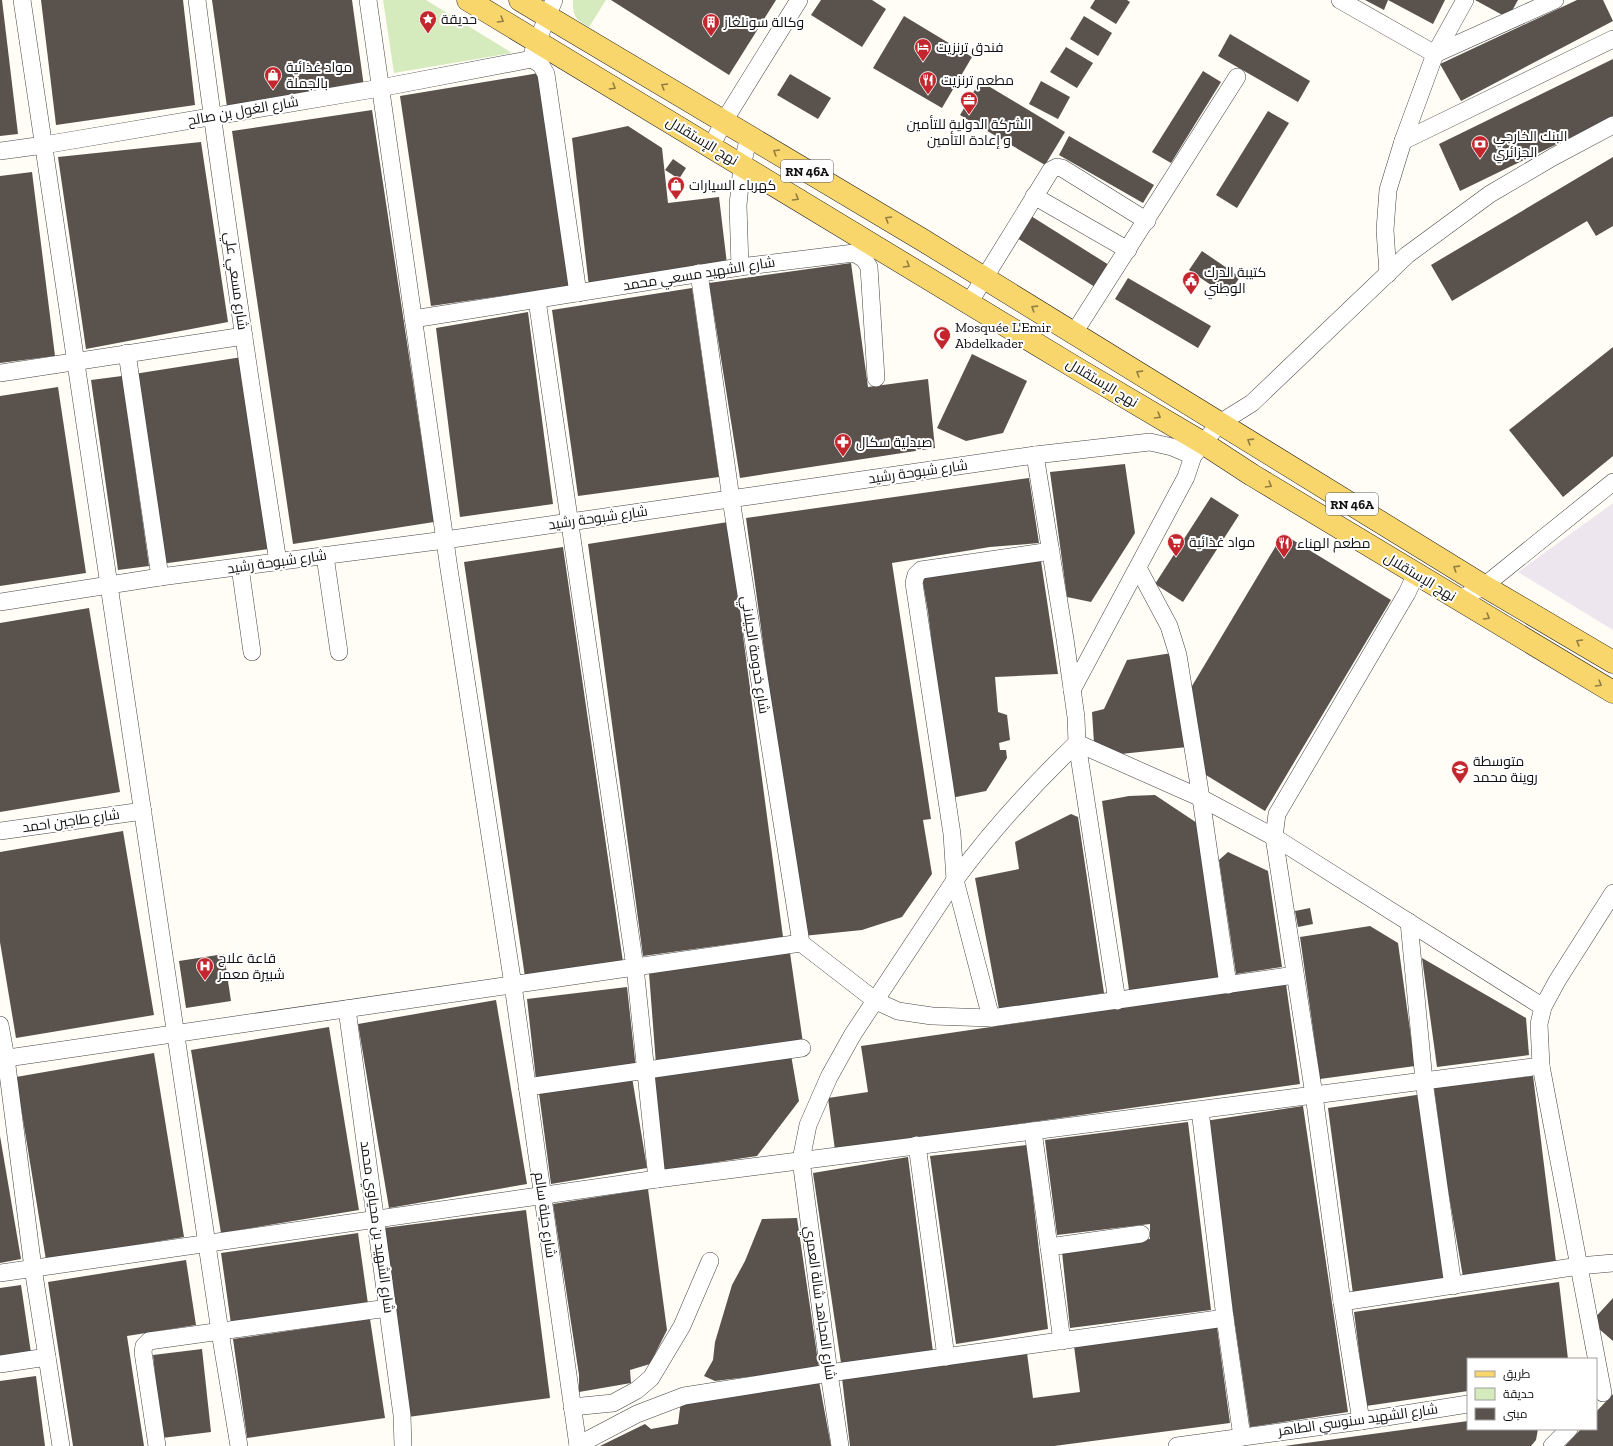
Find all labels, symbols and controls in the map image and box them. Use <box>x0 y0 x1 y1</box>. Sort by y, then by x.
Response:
place icon: حديقة <box>418 9 438 34</box>
place label: حديقة <box>441 11 477 28</box>
building icon: وكالة سونلغاز <box>701 12 721 37</box>
place label: وكالة سونلغاز <box>723 14 804 31</box>
one-way arrow <box>497 16 504 23</box>
hotel icon: فندق ترنزيت <box>913 37 933 62</box>
place label: فندق ترنزيت <box>936 39 1004 56</box>
place label: مواد غذائية بالجملة <box>286 59 352 92</box>
shop icon: مواد غذائية بالجملة <box>263 65 283 90</box>
restaurant icon: مطعم ترنزيت <box>918 70 938 95</box>
place label: مطعم ترنزيت <box>941 72 1014 90</box>
one-way arrow <box>609 83 616 90</box>
one-way arrow <box>661 83 668 90</box>
office icon: الشركة الدولية للتأمين و إعادة التأمين <box>959 90 979 115</box>
street label: شارع الغول بن صالح <box>186 93 300 129</box>
street label: نهج الإستقلال <box>663 113 741 169</box>
place label: الشركة الدولية للتأمين و إعادة التأمين <box>907 115 1031 149</box>
place label: البنك الخارجي الجزائري <box>1493 128 1567 164</box>
bank icon: البنك الخارجي الجزائري <box>1470 134 1490 159</box>
one-way arrow <box>773 150 780 157</box>
road number: RN 46A <box>781 160 833 182</box>
shop icon: كهرباء السيارات <box>666 175 686 200</box>
place label: كهرباء السيارات <box>689 177 776 194</box>
one-way arrow <box>792 193 799 201</box>
one-way arrow <box>885 216 892 223</box>
street label: شارع مسعي علي <box>218 231 251 332</box>
street label: شارع الشهيد مسعي محمد <box>622 254 777 297</box>
one-way arrow <box>903 261 910 268</box>
place label: كتيبة الدرك الوطني <box>1204 264 1266 300</box>
public building icon: كتيبة الدرك الوطني <box>1181 270 1201 295</box>
one-way arrow <box>1031 306 1038 313</box>
place label: Mosquée L'Emir Abdelkader <box>955 319 1051 352</box>
mosque icon: Mosquée L'Emir Abdelkader <box>932 325 952 350</box>
street label: نهج الإستقلال <box>1063 355 1141 411</box>
one-way arrow <box>1136 370 1143 378</box>
one-way arrow <box>1154 412 1161 419</box>
pharmacy icon: صيدلية سكال <box>833 432 853 457</box>
place label: صيدلية سكال <box>856 434 933 451</box>
one-way arrow <box>1247 439 1254 446</box>
street label: شارع شبوحة رشيد <box>867 457 969 487</box>
one-way arrow <box>1264 480 1271 487</box>
road number: RN 46A <box>1326 493 1378 515</box>
street label: شارع شبوحة رشيد <box>547 503 649 533</box>
supermarket icon: مواد غذائية <box>1166 532 1186 557</box>
restaurant icon: مطعم الهناء <box>1274 533 1294 558</box>
place label: مواد غذائية <box>1189 534 1255 551</box>
place label: مطعم الهناء <box>1297 535 1371 553</box>
street label: شارع شبوحة رشيد <box>226 547 328 577</box>
street label: نهج الإستقلال <box>1381 549 1459 605</box>
one-way arrow <box>1453 565 1460 573</box>
street label: شارع خدومة الجيلاني <box>734 595 773 716</box>
one-way arrow <box>1483 613 1490 620</box>
one-way arrow <box>1576 640 1583 647</box>
one-way arrow <box>1595 680 1602 687</box>
place label: متوسطة روينة محمد <box>1473 753 1538 786</box>
school or university icon: متوسطة روينة محمد <box>1450 759 1470 784</box>
street label: شارع طاجين احمد <box>21 806 121 836</box>
place label: قاعة علاج شبيرة معمر <box>217 950 285 983</box>
hospital icon: قاعة علاج شبيرة معمر <box>195 956 215 981</box>
street label: شارع الشهيد بن محياوي محمد <box>353 1140 398 1315</box>
street label: شارع حيلة سالم <box>530 1171 559 1259</box>
street label: شارع المجاهد شالة العمري <box>798 1225 839 1381</box>
legend <box>1467 1358 1597 1430</box>
text: طريق <box>1503 1367 1531 1381</box>
text: حديقة <box>1503 1387 1534 1401</box>
street label: شارع الشهيد سنوسي الطاهر <box>1276 1400 1439 1442</box>
text: مبنى <box>1503 1407 1528 1421</box>

